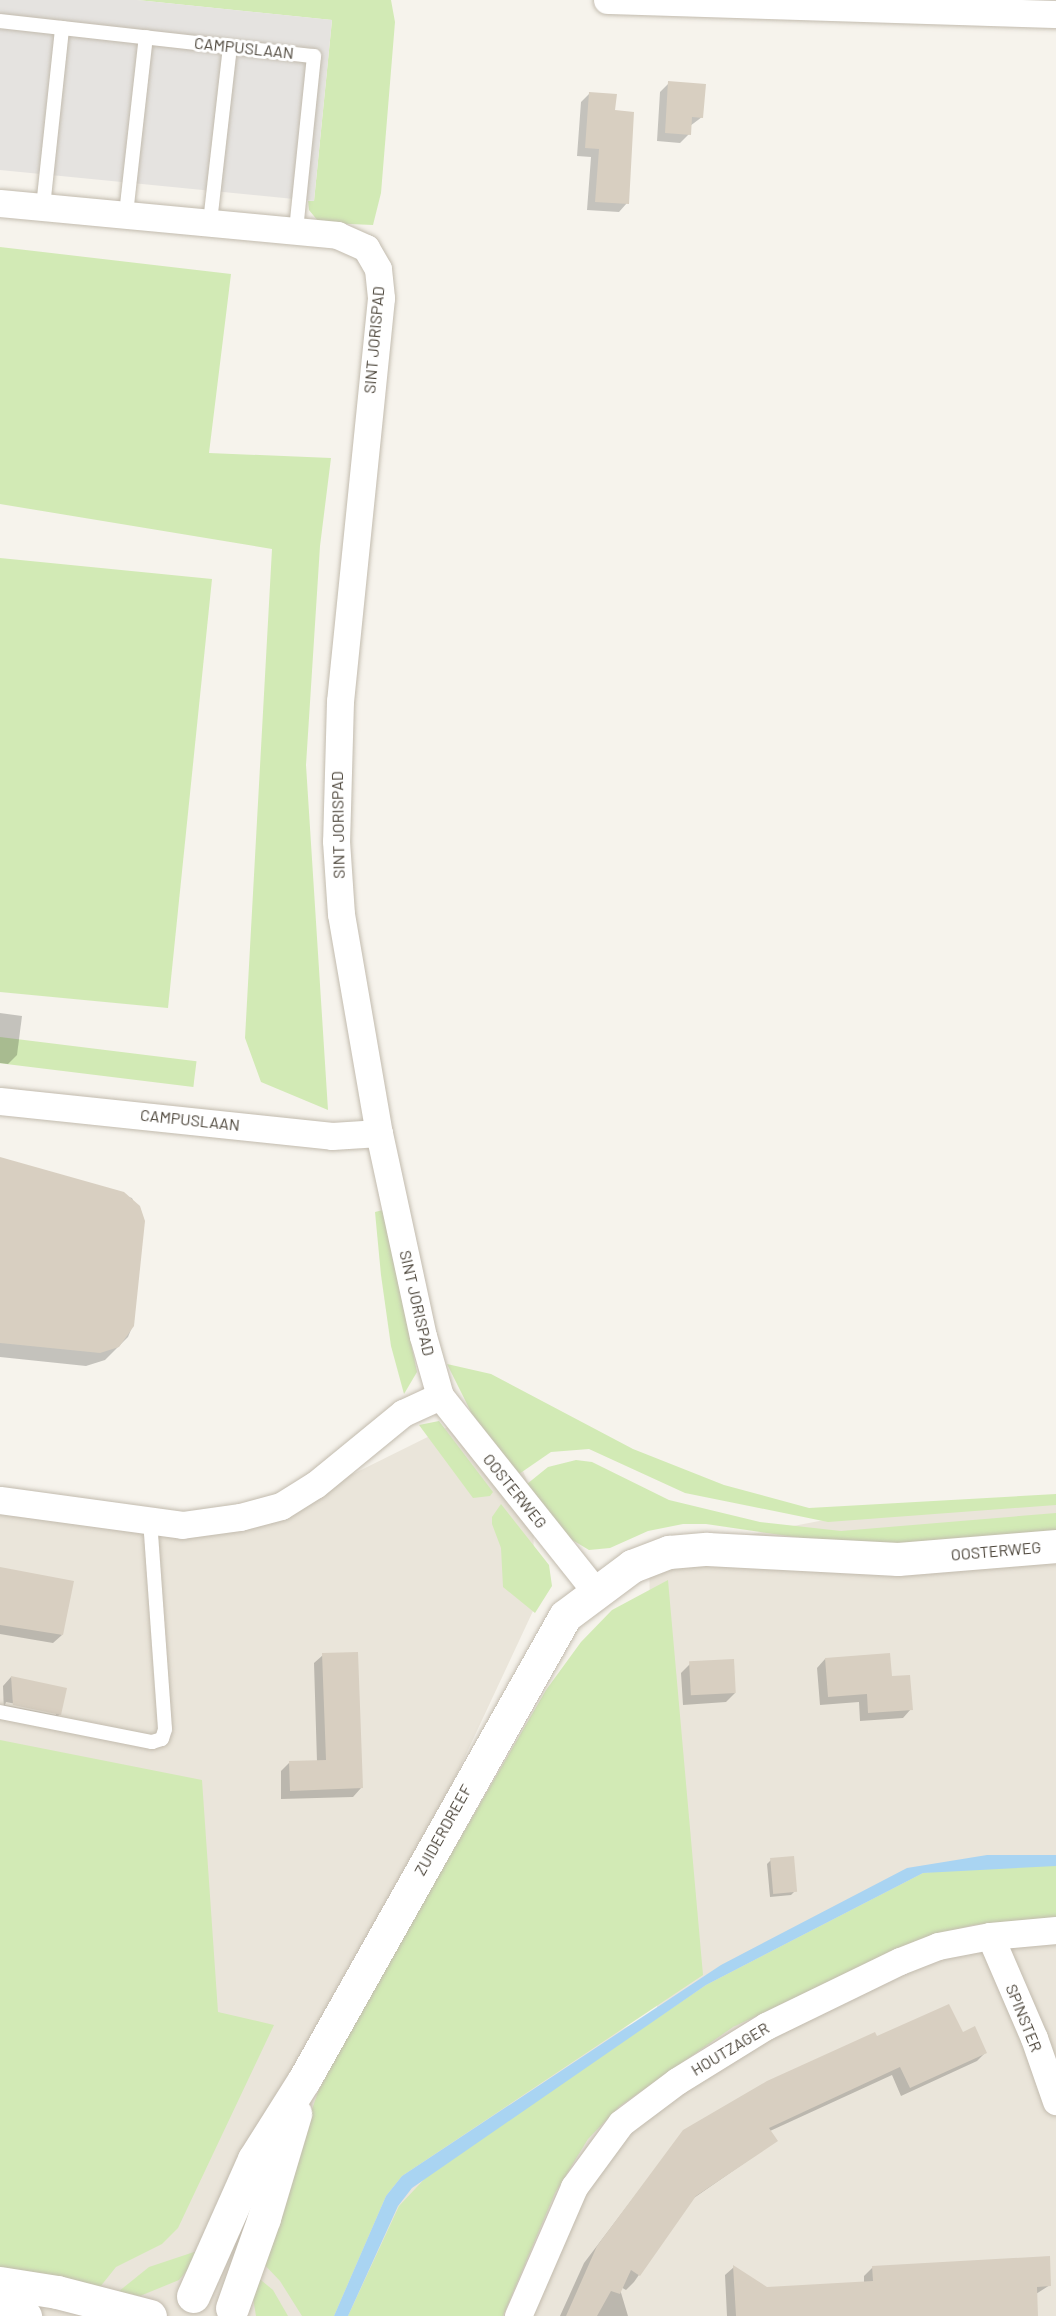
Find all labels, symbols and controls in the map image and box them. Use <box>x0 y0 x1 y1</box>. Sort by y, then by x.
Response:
street label: CAMPUSLAAN <box>193 33 295 63</box>
street label: SINT JORISPAD <box>360 286 388 394</box>
street label: SINT JORISPAD <box>327 771 349 879</box>
street label: CAMPUSLAAN <box>139 1105 241 1135</box>
street label: SINT JORISPAD <box>396 1248 438 1358</box>
street label: OOSTERWEG <box>479 1450 551 1532</box>
street label: OOSTERWEG <box>950 1537 1042 1565</box>
street label: ZUIDERDREEF <box>410 1781 476 1879</box>
street label: SPINSTER <box>1002 1981 1046 2055</box>
street label: HOUTZAGER <box>688 2018 772 2080</box>

